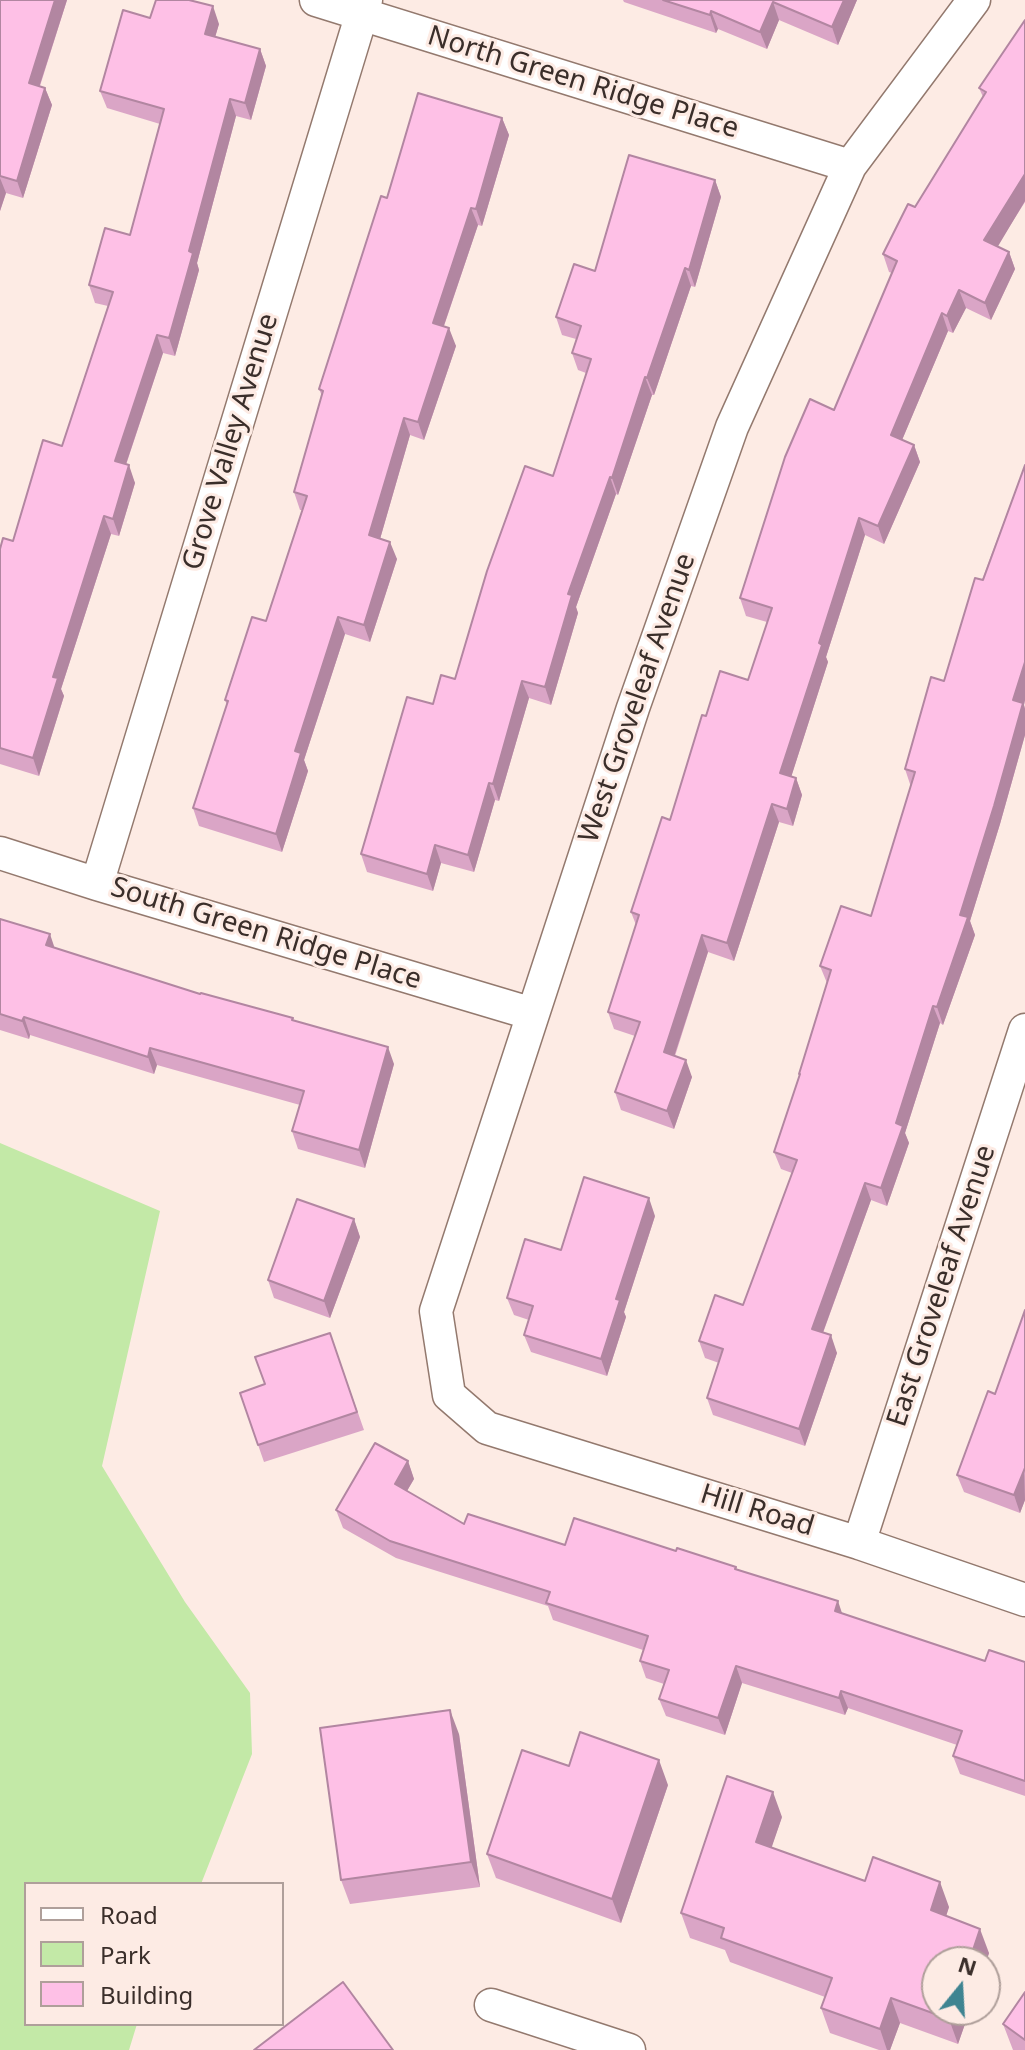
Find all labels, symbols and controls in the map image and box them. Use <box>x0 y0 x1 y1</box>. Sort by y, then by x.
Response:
street label: North Green Ridge Place <box>424 20 742 146</box>
street label: Grove Valley Avenue <box>176 310 286 574</box>
street label: West Groveleaf Avenue <box>573 549 703 847</box>
street label: South Green Ridge Place <box>107 871 425 997</box>
street label: East Groveleaf Avenue <box>881 1141 1003 1431</box>
street label: Hill Road <box>696 1478 818 1544</box>
legend <box>24 1882 284 2026</box>
text: Road <box>100 1898 158 1931</box>
text: Park <box>100 1938 151 1971</box>
north arrow <box>921 1946 1001 2026</box>
text: N <box>955 1948 981 1982</box>
text: Building <box>100 1978 193 2011</box>

